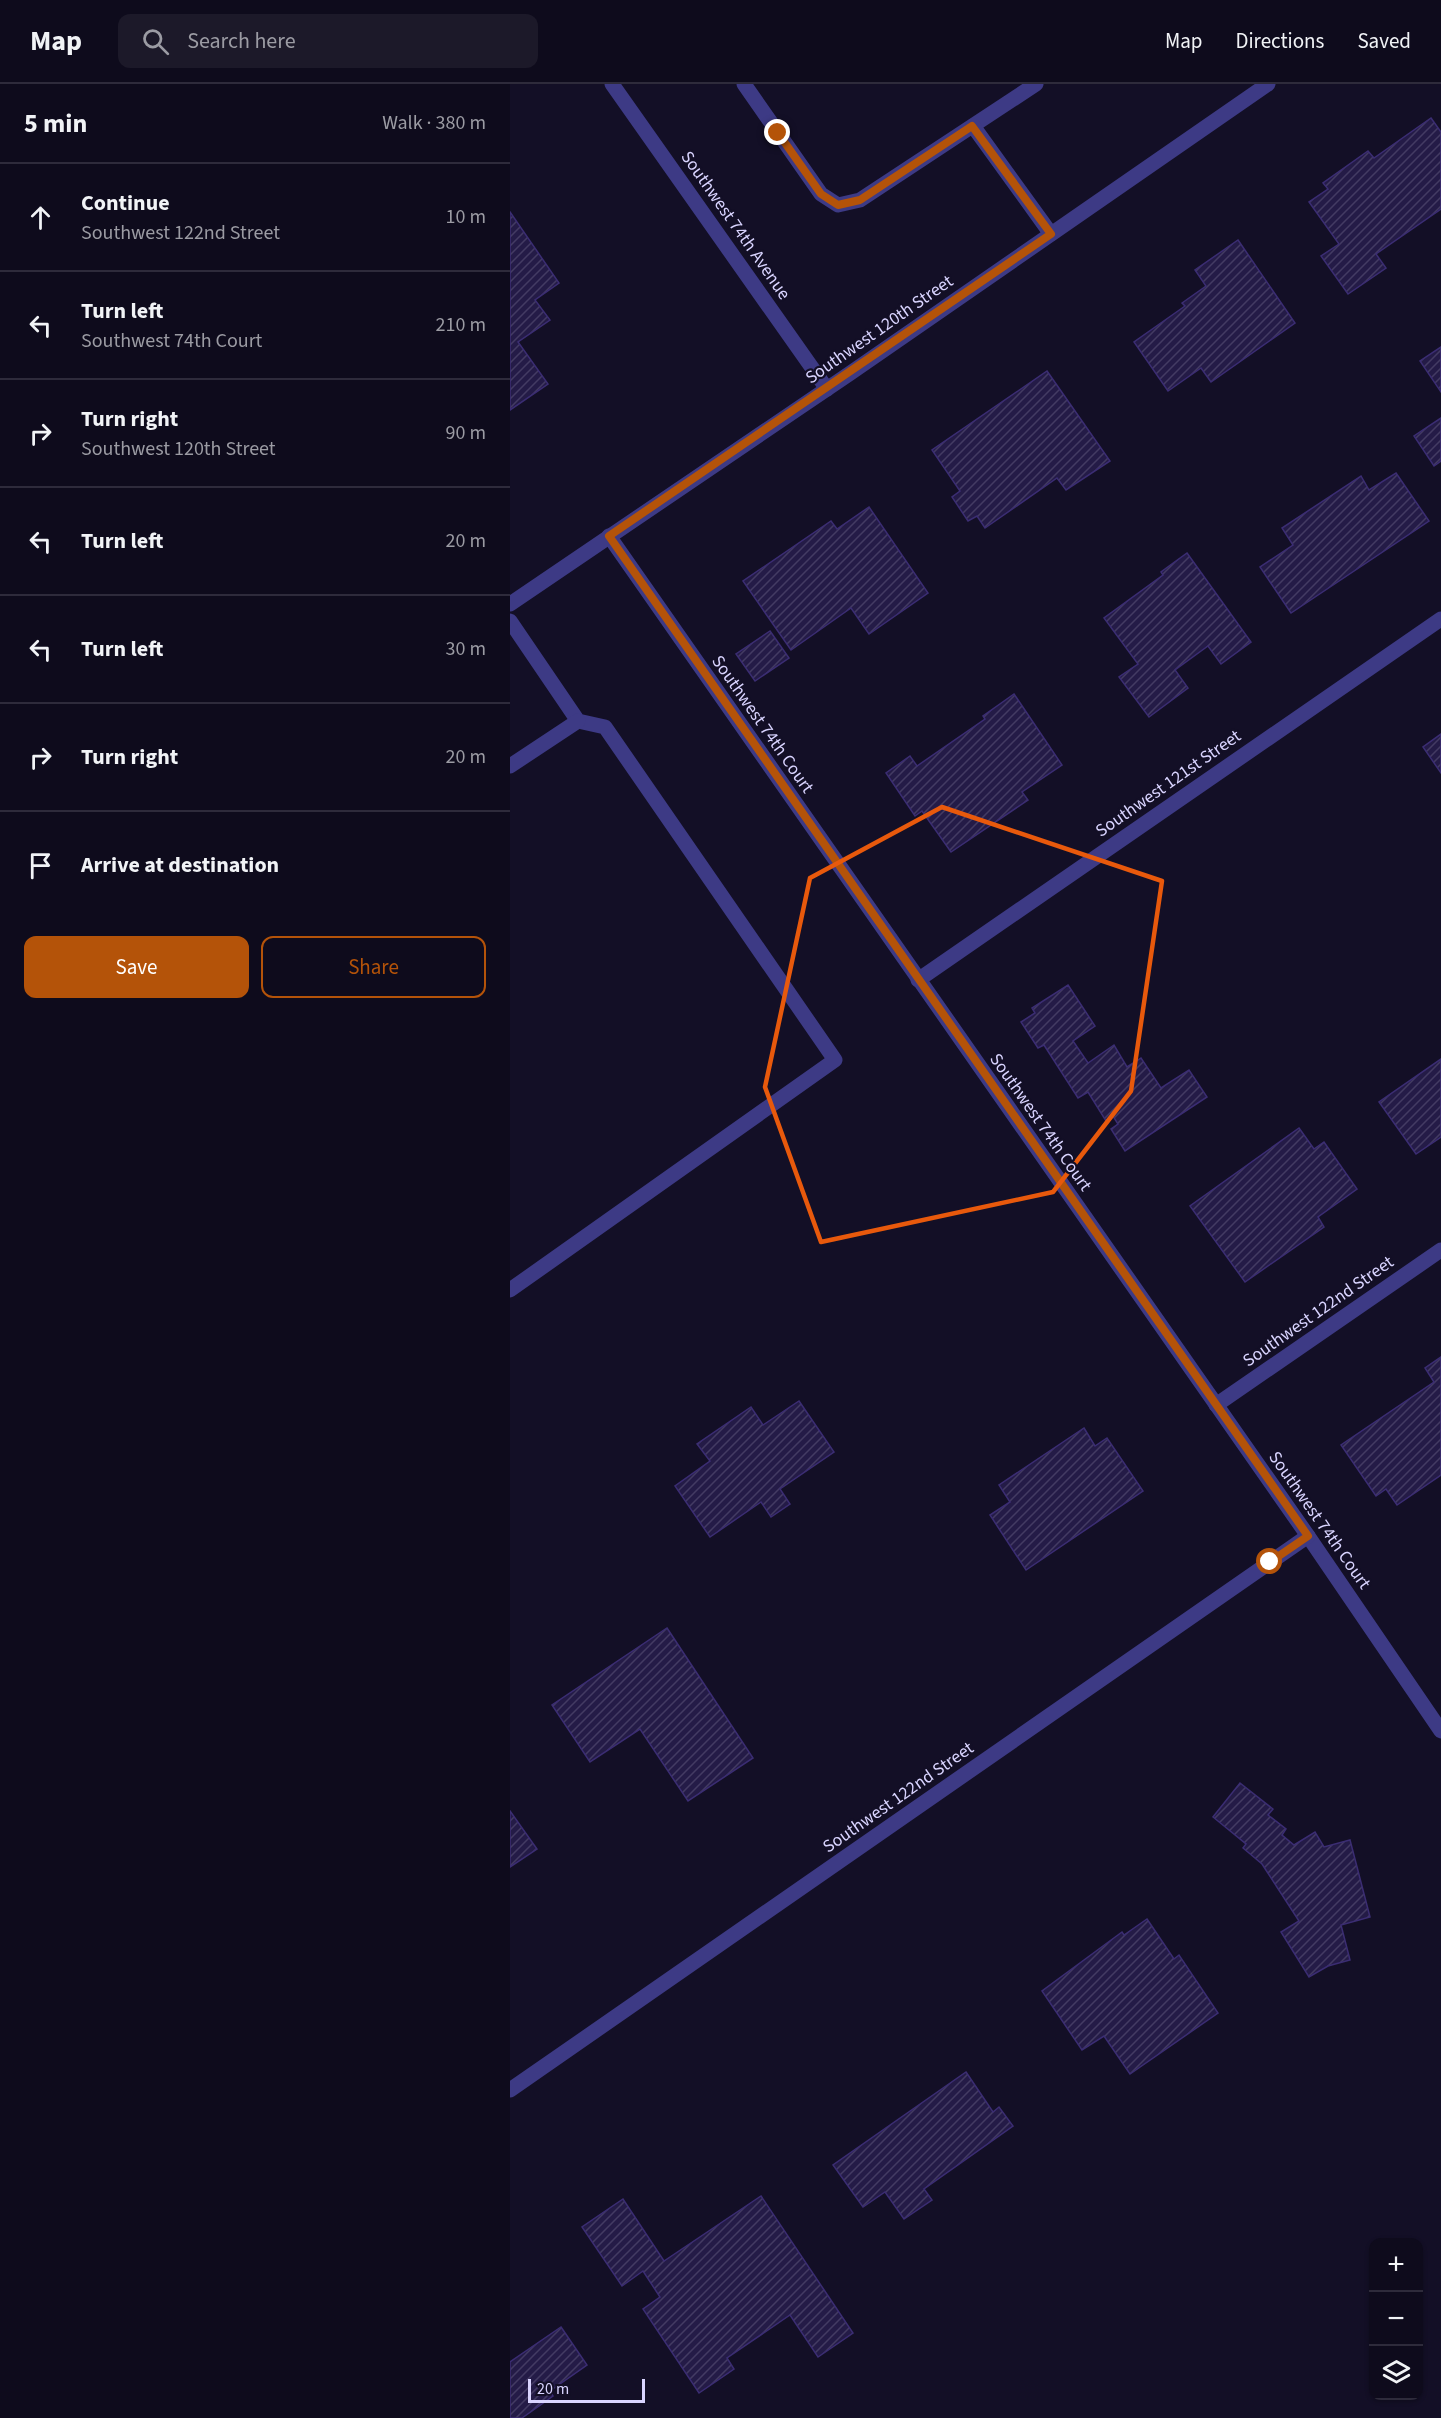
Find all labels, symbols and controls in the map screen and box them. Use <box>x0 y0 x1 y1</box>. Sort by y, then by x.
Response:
search box <box>118 14 538 68</box>
text: Map <box>30 21 82 61</box>
icon: search <box>139 25 172 58</box>
text: Search here <box>187 25 296 57</box>
text: Map <box>1165 26 1203 56</box>
text: Directions <box>1236 26 1324 56</box>
text: Saved <box>1357 26 1411 56</box>
text: 5 min <box>24 105 87 142</box>
text: Walk · 380 m <box>382 109 486 137</box>
route end <box>764 119 790 145</box>
street label: Southwest 74th Avenue <box>675 146 796 305</box>
text: Continue <box>81 187 170 219</box>
icon: ahead <box>24 201 57 234</box>
text: 10 m <box>446 203 486 231</box>
text: Southwest 122nd Street <box>81 219 280 247</box>
street label: Southwest 120th Street <box>800 269 958 390</box>
text: Turn left <box>81 295 163 327</box>
icon: left <box>24 309 57 342</box>
text: 210 m <box>436 311 486 339</box>
text: Southwest 74th Court <box>81 327 262 355</box>
text: Turn right <box>81 403 178 435</box>
icon: right <box>24 417 57 450</box>
text: 90 m <box>446 419 486 447</box>
text: Southwest 120th Street <box>81 435 276 463</box>
icon: left <box>24 525 57 558</box>
text: Turn left <box>81 525 163 557</box>
text: 20 m <box>446 527 486 555</box>
icon: left <box>24 633 57 666</box>
text: Turn left <box>81 633 163 665</box>
text: 30 m <box>446 635 486 663</box>
street label: Southwest 74th Court <box>706 650 820 798</box>
street label: Southwest 121st Street <box>1090 724 1246 843</box>
icon: right <box>24 741 57 774</box>
text: Turn right <box>81 741 178 773</box>
text: 20 m <box>446 743 486 771</box>
icon: arrive <box>24 849 57 882</box>
text: Arrive at destination <box>81 849 279 881</box>
button: Save <box>24 936 249 998</box>
button: Share <box>261 936 486 998</box>
street label: Southwest 74th Court <box>984 1048 1098 1196</box>
street label: Southwest 122nd Street <box>1238 1250 1399 1373</box>
street label: Southwest 74th Court <box>1263 1446 1377 1594</box>
route start <box>1256 1548 1282 1574</box>
street label: Southwest 122nd Street <box>818 1736 979 1859</box>
map controls <box>1369 2238 1423 2400</box>
button: + <box>1369 2238 1423 2292</box>
button: − <box>1369 2292 1423 2346</box>
button: layers <box>1369 2346 1423 2400</box>
scale bar <box>528 2376 645 2404</box>
text: 20 m <box>537 2378 569 2400</box>

